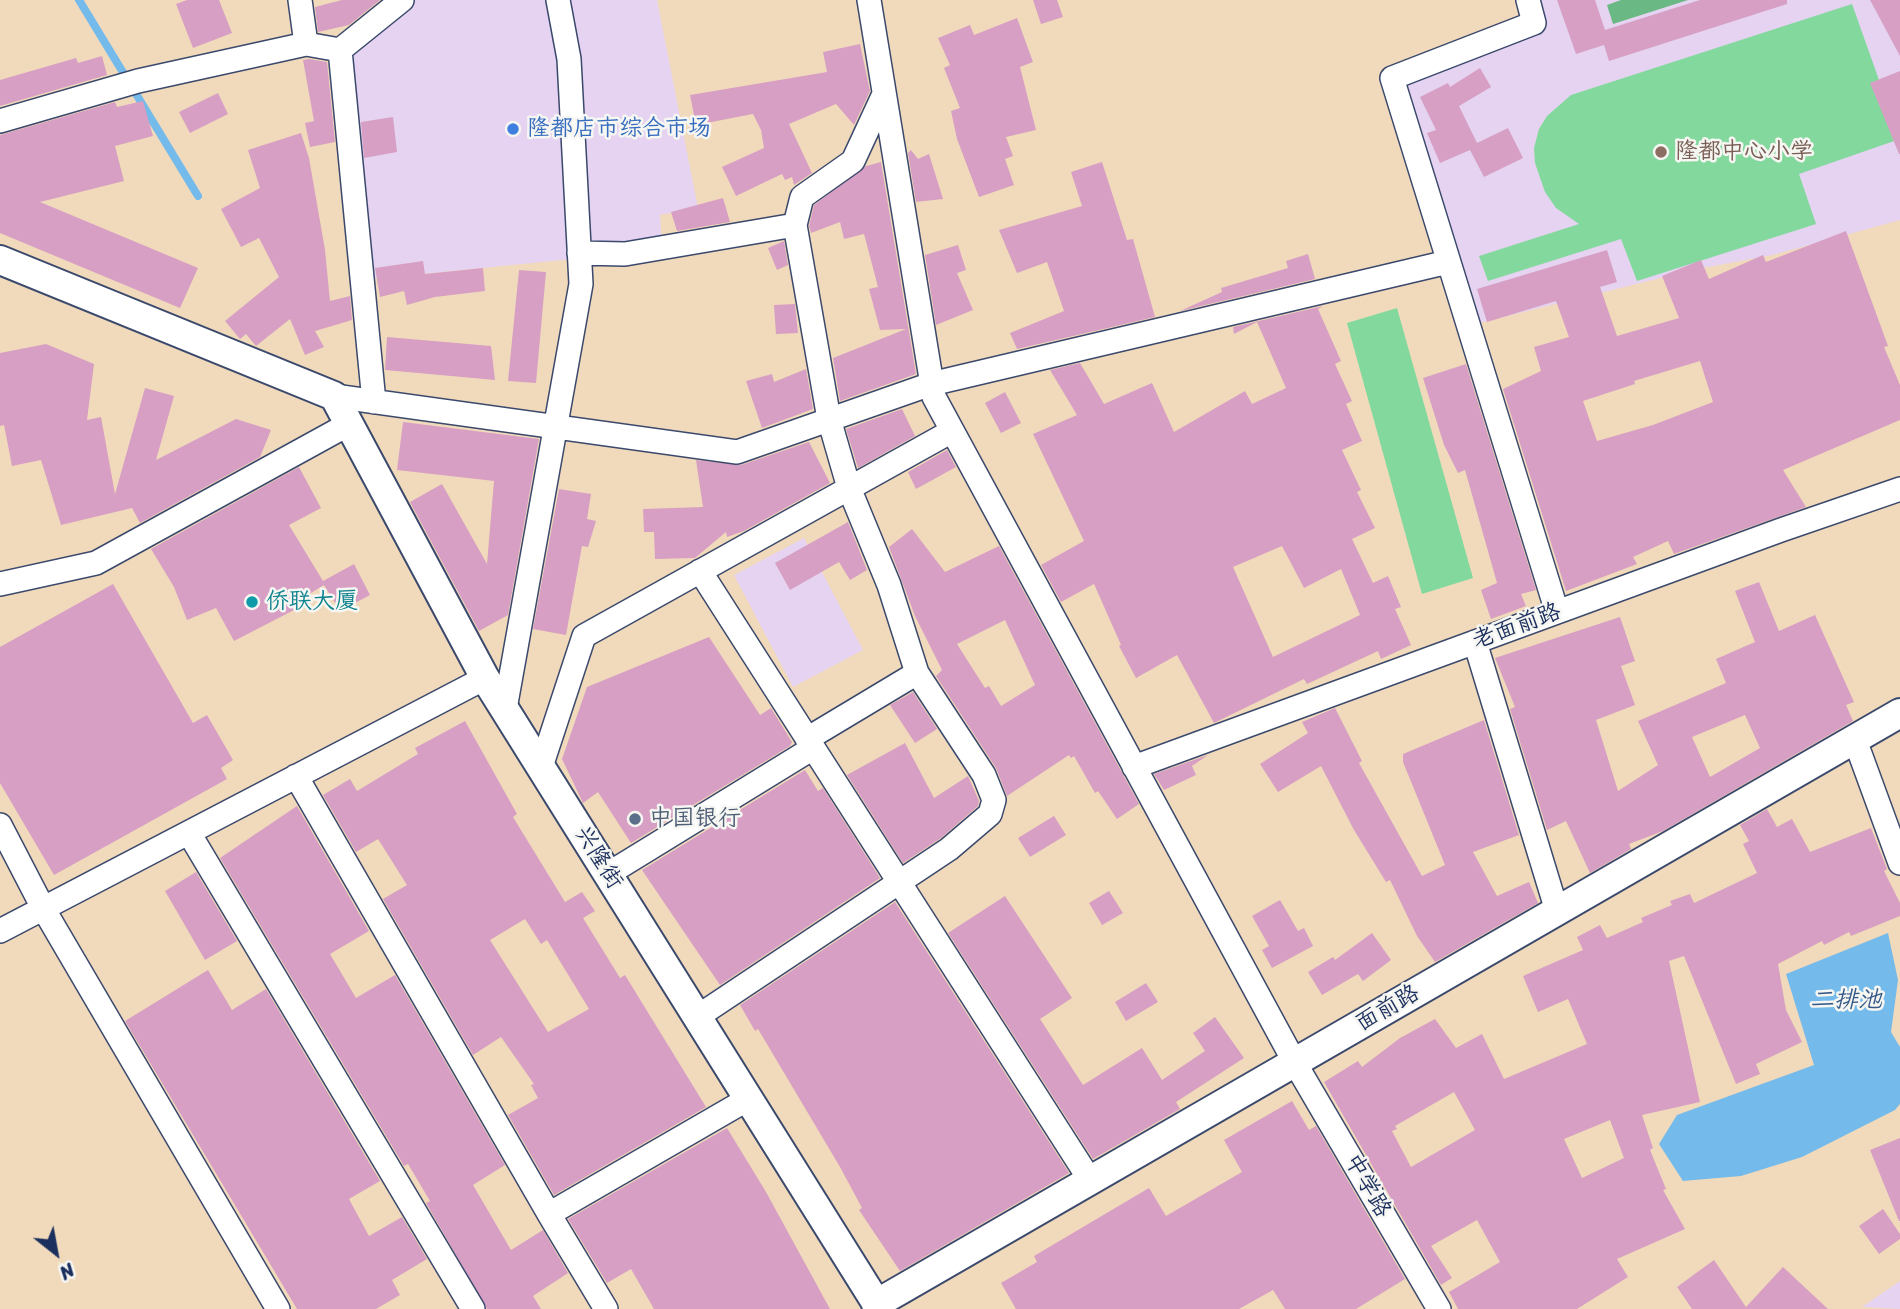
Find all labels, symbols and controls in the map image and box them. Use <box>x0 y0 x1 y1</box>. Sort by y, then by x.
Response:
place label: 隆都店市综合市场 <box>527 115 711 143</box>
marker: 隆都店市综合市场 <box>505 121 521 137</box>
place label: 隆都中心小学 <box>1675 138 1813 166</box>
marker: 隆都中心小学 <box>1653 144 1669 160</box>
place label: 侨联大厦 <box>266 588 358 616</box>
marker: 侨联大厦 <box>244 594 260 610</box>
street label: 老面前路 <box>1469 598 1565 656</box>
place label: 中国银行 <box>649 805 741 833</box>
marker: 中国银行 <box>627 811 643 827</box>
street label: 兴隆街 <box>568 821 628 895</box>
street label: 面前路 <box>1351 980 1425 1038</box>
water label: 二排池 <box>1810 987 1882 1015</box>
street label: 中学路 <box>1338 1149 1396 1223</box>
north arrow <box>21 1218 91 1288</box>
text: N <box>53 1254 81 1289</box>

